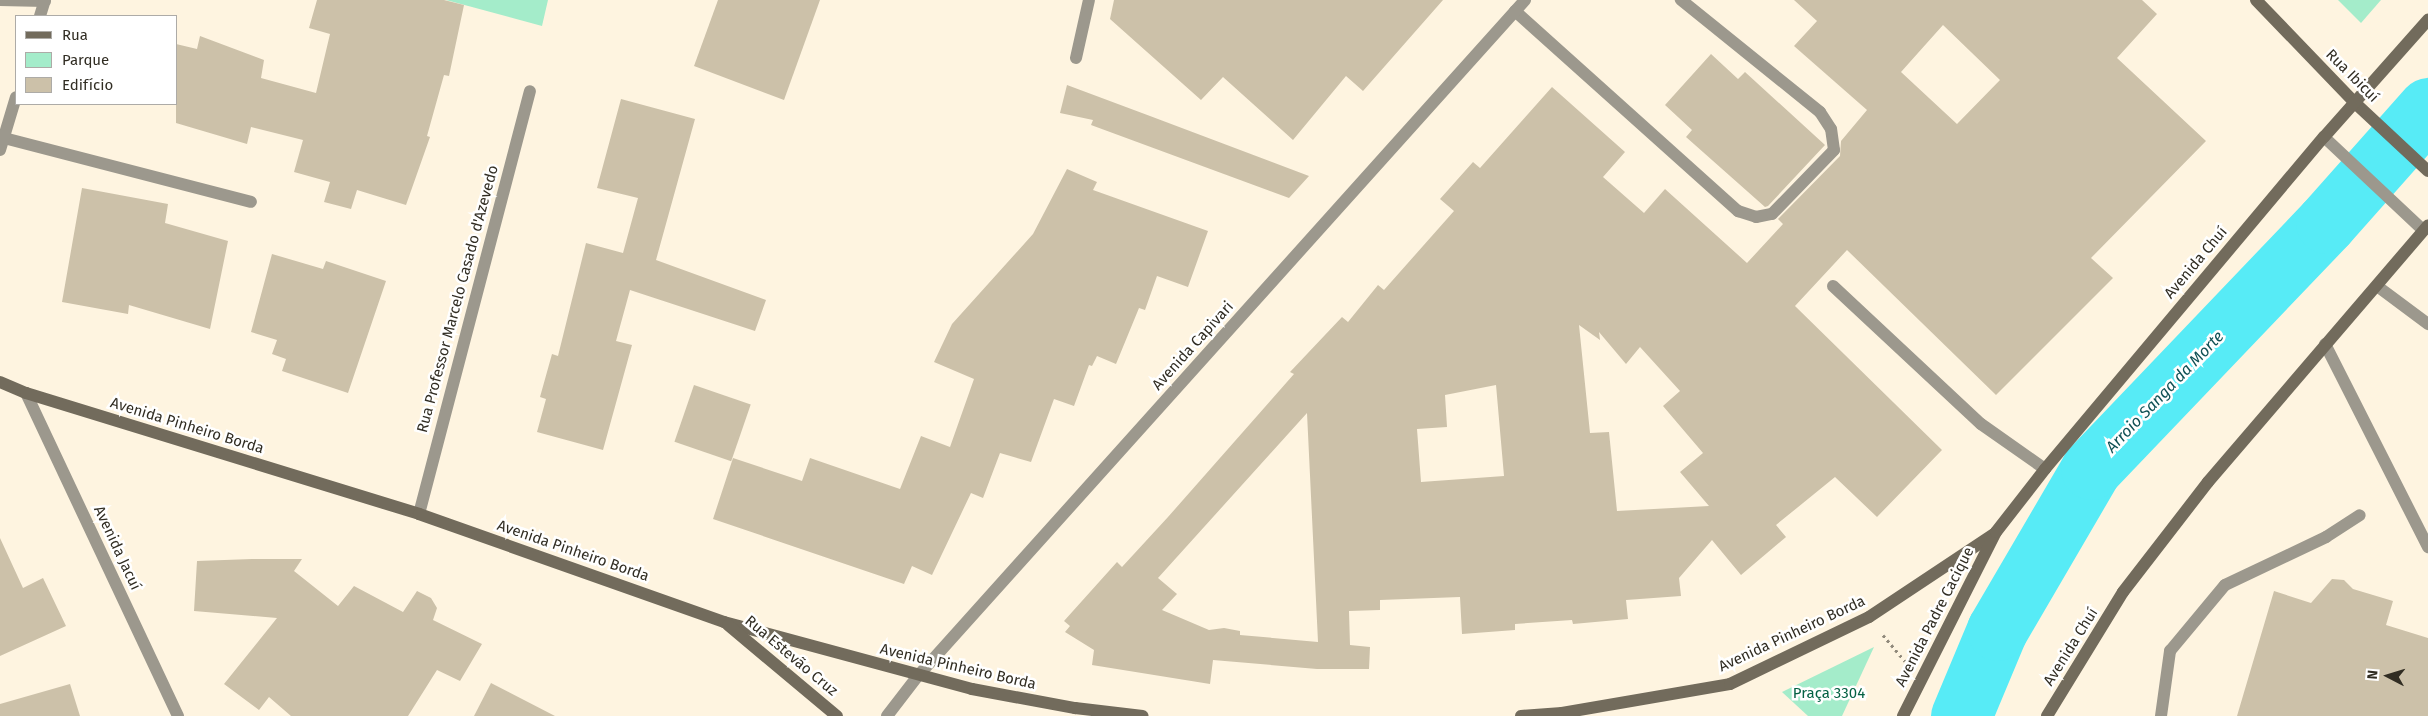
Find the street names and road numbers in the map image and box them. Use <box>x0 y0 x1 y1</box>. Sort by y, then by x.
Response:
street label: Rua Ibicuí <box>2322 46 2382 106</box>
street label: Rua Professor Marcelo Casado d'Azevedo <box>414 163 502 435</box>
street label: Avenida Chuí <box>2161 223 2231 303</box>
street label: Avenida Capivari <box>1148 298 1238 394</box>
street label: Avenida Pinheiro Borda <box>108 394 266 458</box>
street label: Avenida Jacuí <box>90 503 144 593</box>
street label: Avenida Pinheiro Borda <box>495 517 651 585</box>
street label: Avenida Padre Cacique <box>1892 544 1978 690</box>
street label: Avenida Pinheiro Borda <box>1716 592 1868 676</box>
street label: Avenida Chuí <box>2040 605 2102 689</box>
street label: Rua Estevão Cruz <box>741 612 841 700</box>
street label: Avenida Pinheiro Borda <box>878 640 1038 694</box>

